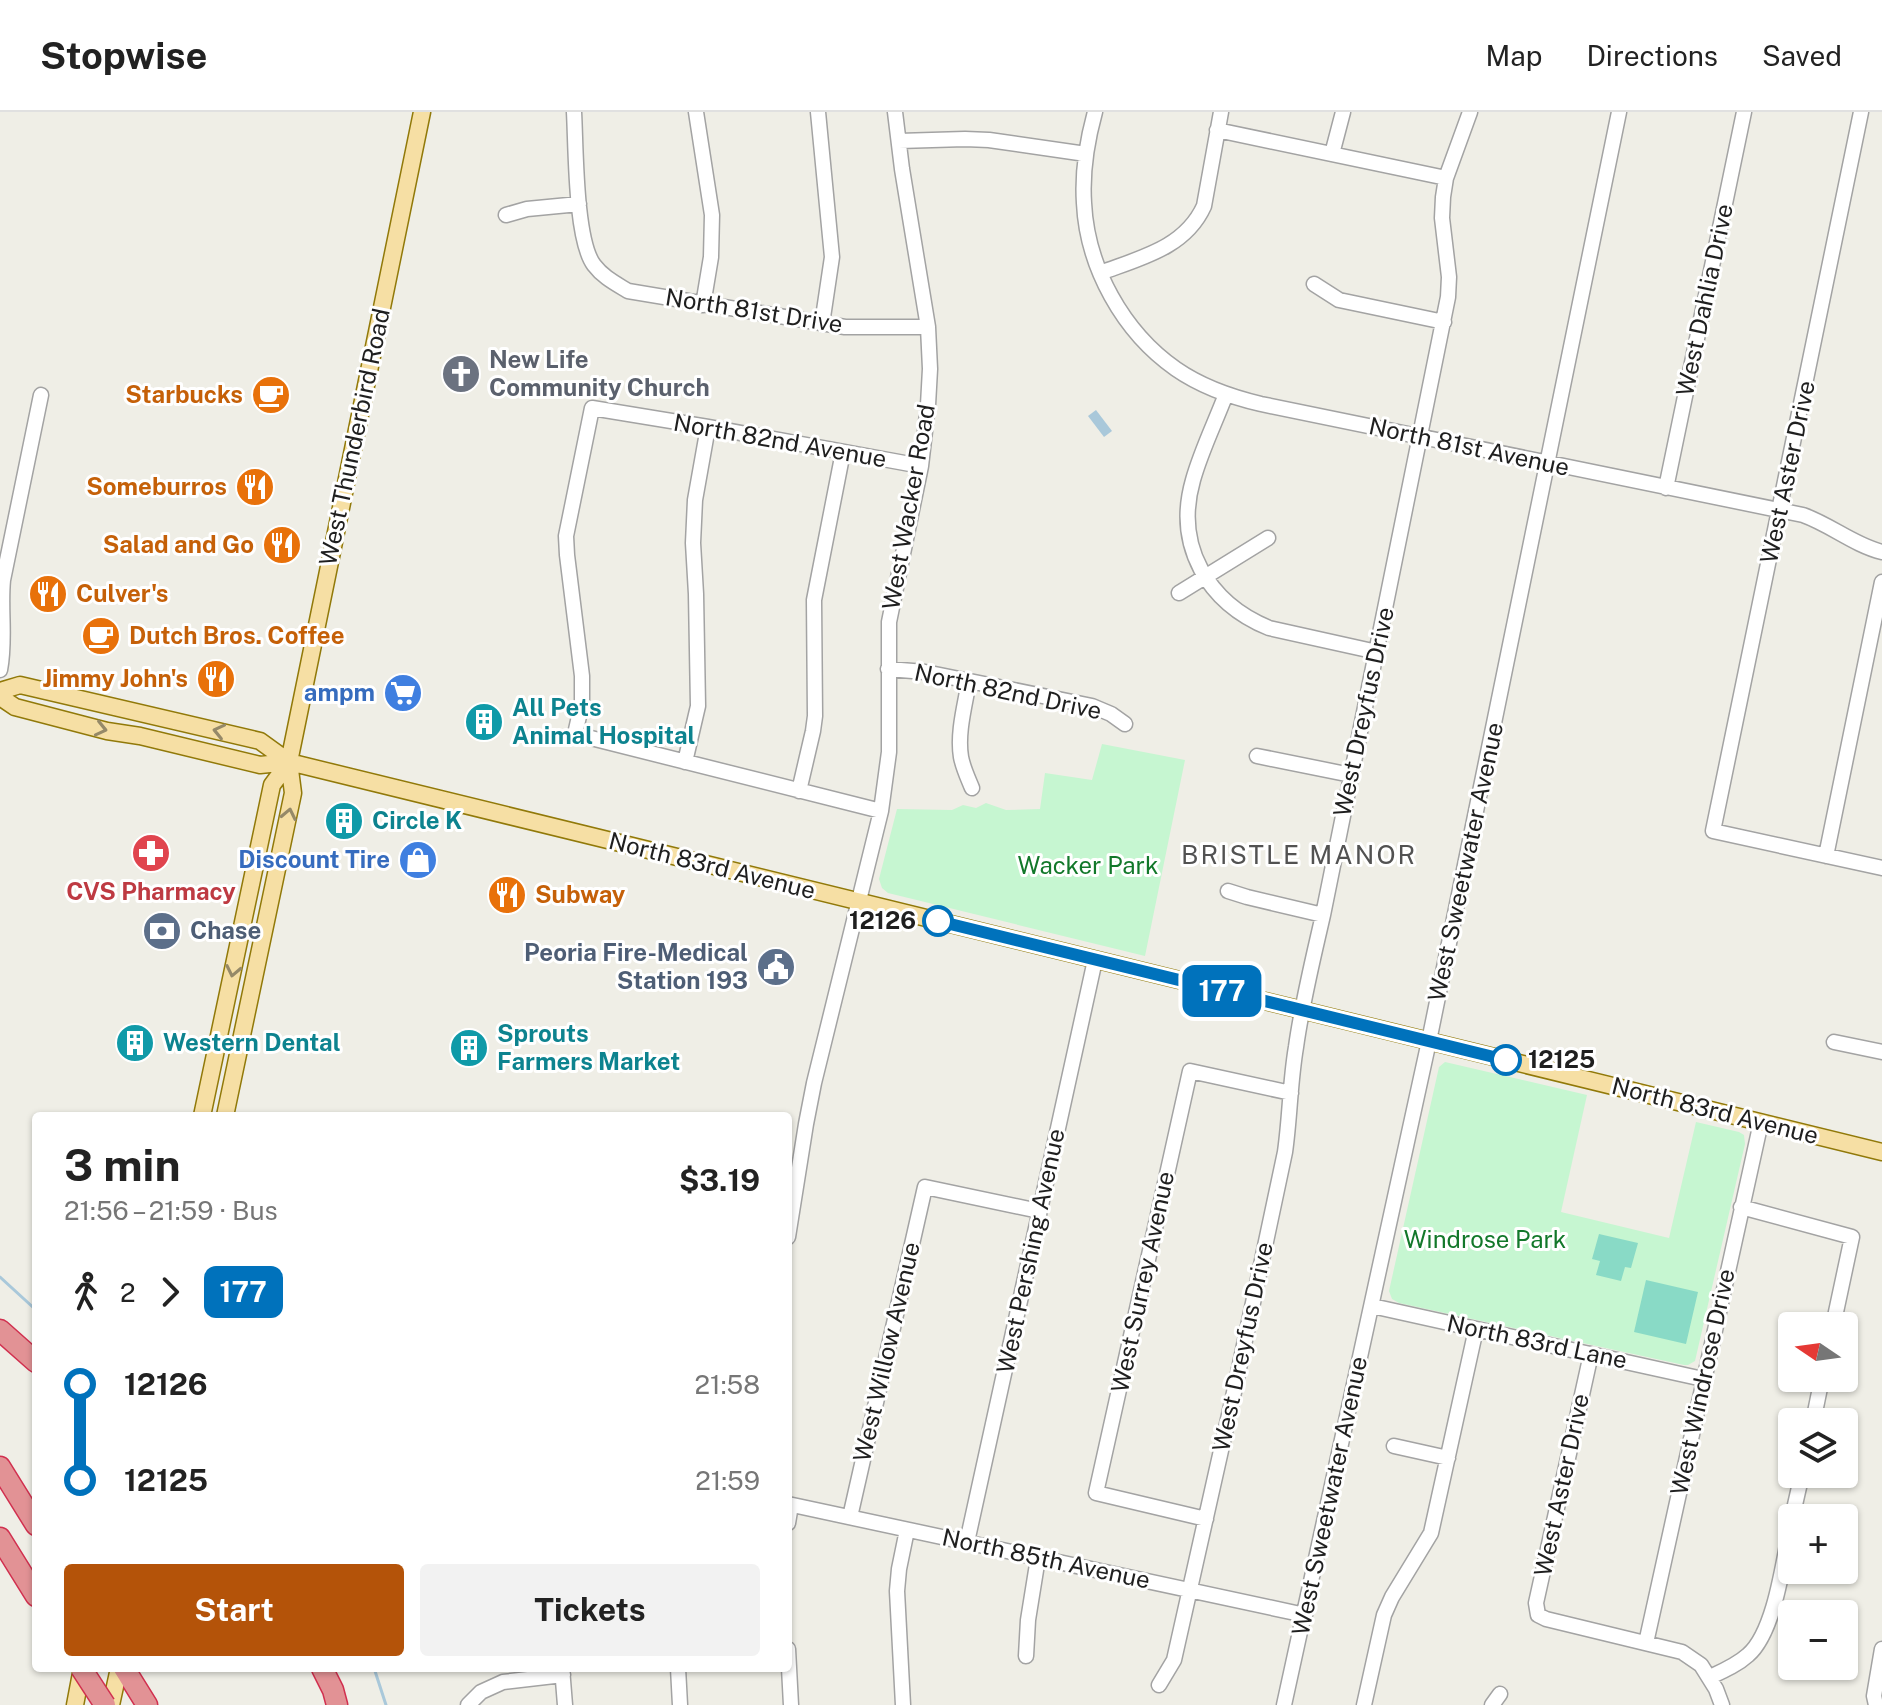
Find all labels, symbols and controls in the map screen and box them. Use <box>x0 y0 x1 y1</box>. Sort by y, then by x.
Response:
text: Stopwise <box>40 33 207 78</box>
text: Map <box>1486 39 1542 72</box>
text: Directions <box>1586 39 1718 72</box>
text: Saved <box>1762 39 1842 72</box>
street label: West Dahlia Drive <box>1670 201 1738 398</box>
street label: North 81st Drive <box>663 282 845 338</box>
street label: West Thunderbird Road <box>313 306 395 568</box>
place label: New Life Community Church <box>489 345 710 401</box>
church icon: New Life Community Church <box>440 353 482 395</box>
cafe icon: Starbucks <box>250 374 292 416</box>
street label: West Aster Drive <box>1754 378 1820 566</box>
place label: Starbucks <box>125 380 243 408</box>
street label: West Wacker Road <box>876 402 940 612</box>
street label: North 82nd Avenue <box>671 407 889 473</box>
street label: North 81st Avenue <box>1366 411 1572 481</box>
restaurant icon: Someburros <box>234 466 276 508</box>
place label: Someburros <box>86 472 227 500</box>
restaurant icon: Salad and Go <box>261 524 303 566</box>
place label: Salad and Go <box>103 530 254 558</box>
restaurant icon: Culver's <box>27 573 69 615</box>
place label: Culver's <box>76 579 168 607</box>
street label: West Dreyfus Drive <box>1327 605 1399 819</box>
cafe icon: Dutch Bros. Coffee <box>80 615 122 657</box>
place label: Dutch Bros. Coffee <box>129 621 345 649</box>
street label: North 82nd Drive <box>912 657 1104 725</box>
restaurant icon: Jimmy John's <box>195 658 237 700</box>
place label: Jimmy John's <box>42 664 188 692</box>
supermarket icon: ampm <box>382 672 424 714</box>
place label: ampm <box>304 678 375 706</box>
place label: All Pets Animal Hospital <box>512 693 695 749</box>
building icon: All Pets Animal Hospital <box>463 701 505 743</box>
one-way arrow <box>93 719 107 736</box>
street label: West Sweetwater Avenue <box>1422 720 1508 1004</box>
one-way arrow <box>213 723 226 740</box>
building icon: Circle K <box>323 800 365 842</box>
place label: Circle K <box>372 806 462 834</box>
one-way arrow <box>280 808 297 822</box>
street label: North 83rd Avenue <box>606 826 818 904</box>
pharmacy icon: CVS Pharmacy <box>130 832 172 874</box>
shop icon: Discount Tire <box>397 839 439 881</box>
district label: BRISTLE MANOR <box>1181 839 1417 870</box>
place label: Discount Tire <box>238 845 390 873</box>
park label: Wacker Park <box>1018 851 1158 879</box>
restaurant icon: Subway <box>486 874 528 916</box>
place label: CVS Pharmacy <box>66 877 236 905</box>
place label: Subway <box>535 880 626 908</box>
place label: 12126 <box>849 906 916 934</box>
marker: 12126 <box>923 906 953 936</box>
bank icon: Chase <box>141 910 183 952</box>
place label: Chase <box>190 916 261 944</box>
place label: Peoria Fire-Medical Station 193 <box>524 938 748 994</box>
public building icon: Peoria Fire-Medical Station 193 <box>755 946 797 988</box>
one-way arrow <box>225 964 242 977</box>
line badge: 177 <box>1176 965 1268 1017</box>
text: 177 <box>1198 974 1246 1007</box>
place label: Sprouts Farmers Market <box>497 1019 680 1075</box>
building icon: Western Dental <box>114 1022 156 1064</box>
building icon: Sprouts Farmers Market <box>448 1027 490 1069</box>
place label: Western Dental <box>163 1028 341 1056</box>
marker: 12125 <box>1491 1045 1521 1075</box>
place label: 12125 <box>1528 1045 1595 1073</box>
street label: North 83rd Avenue <box>1609 1071 1821 1149</box>
street label: West Pershing Avenue <box>990 1126 1070 1376</box>
text: 3 min <box>64 1139 181 1191</box>
text: $3.19 <box>679 1162 760 1198</box>
street label: West Surrey Avenue <box>1105 1169 1179 1395</box>
text: 21:56 – 21:59 · Bus <box>64 1195 278 1226</box>
park label: Windrose Park <box>1404 1225 1566 1253</box>
street label: West Willow Avenue <box>847 1239 925 1464</box>
street label: West Dreyfus Drive <box>1206 1240 1278 1454</box>
street label: West Windrose Drive <box>1664 1266 1740 1498</box>
icon: walk <box>64 1270 108 1314</box>
icon: forward <box>148 1270 192 1314</box>
text: 177 <box>220 1275 267 1308</box>
text: 2 <box>120 1277 136 1308</box>
street label: North 83rd Lane <box>1445 1308 1630 1374</box>
north arrow <box>1778 1312 1858 1392</box>
map controls <box>1778 1312 1858 1680</box>
street label: West Sweetwater Avenue <box>1286 1354 1372 1638</box>
text: 12126 <box>124 1366 208 1402</box>
text: 21:58 <box>695 1369 760 1400</box>
street label: West Aster Drive <box>1528 1391 1594 1579</box>
button: layers <box>1778 1408 1858 1488</box>
text: 12125 <box>124 1462 208 1498</box>
text: 21:59 <box>695 1465 760 1496</box>
button: + <box>1778 1504 1858 1584</box>
street label: North 85th Avenue <box>940 1522 1153 1594</box>
button: Start <box>64 1564 404 1656</box>
button: Tickets <box>420 1564 760 1656</box>
button: − <box>1778 1600 1858 1680</box>

